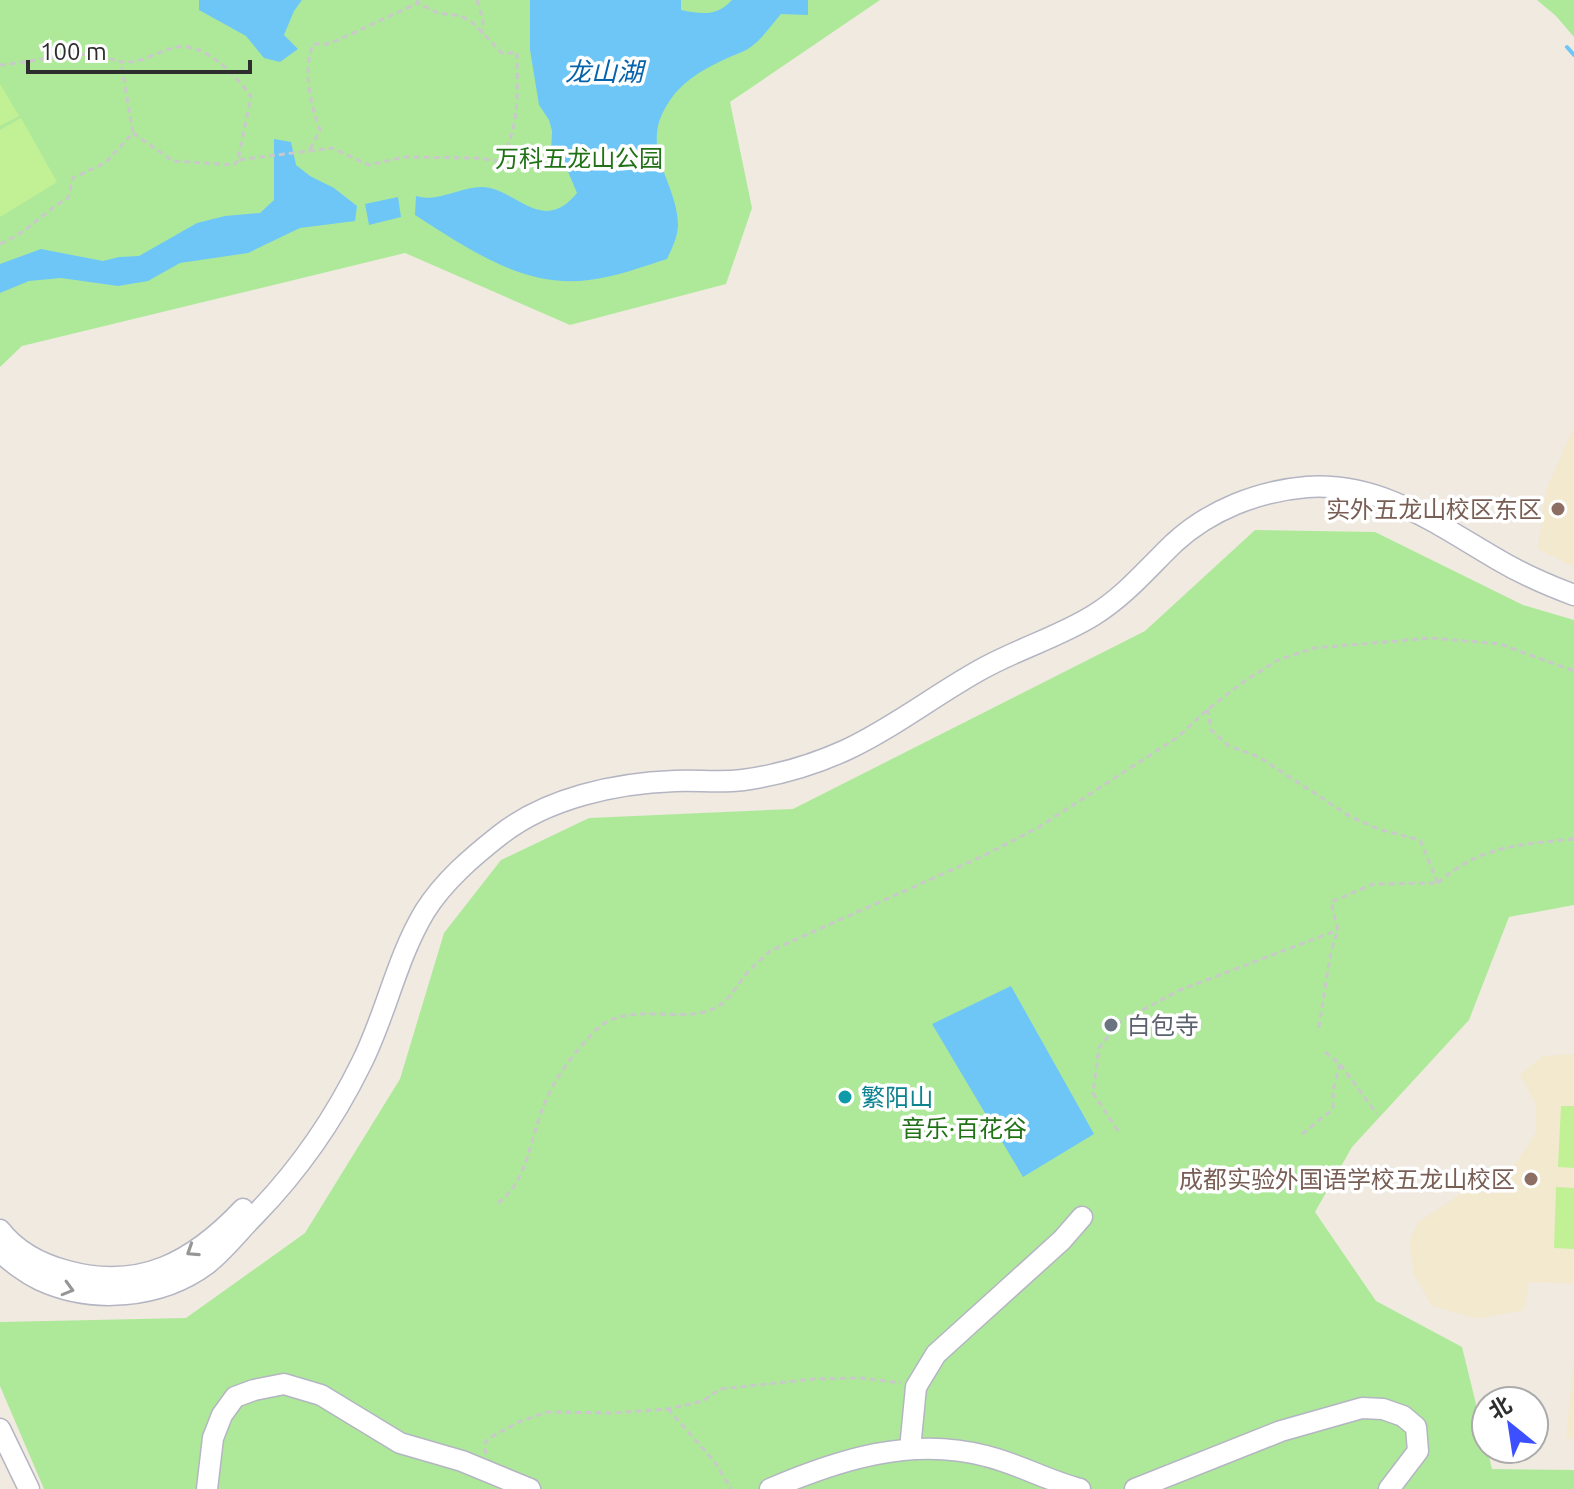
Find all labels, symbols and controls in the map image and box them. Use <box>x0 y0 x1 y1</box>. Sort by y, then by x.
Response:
scale bar <box>28 24 250 74</box>
text: 100 m <box>40 38 107 65</box>
water label: 龙山湖 <box>565 57 647 86</box>
park label: 万科五龙山公园 <box>495 145 663 172</box>
place label: 实外五龙山校区东区 <box>1326 496 1542 523</box>
marker: 实外五龙山校区东区 <box>1549 500 1567 518</box>
place label: 白包寺 <box>1127 1012 1199 1039</box>
marker: 白包寺 <box>1102 1016 1120 1034</box>
place label: 繁阳山 <box>861 1084 933 1111</box>
marker: 繁阳山 <box>836 1088 854 1106</box>
park label: 音乐·百花谷 <box>901 1115 1027 1142</box>
place label: 成都实验外国语学校五龙山校区 <box>1179 1166 1515 1193</box>
marker: 成都实验外国语学校五龙山校区 <box>1522 1170 1540 1188</box>
one-way arrow <box>187 1241 201 1256</box>
one-way arrow <box>60 1280 74 1296</box>
north arrow <box>1470 1385 1550 1465</box>
text: 北 <box>1484 1391 1516 1424</box>

